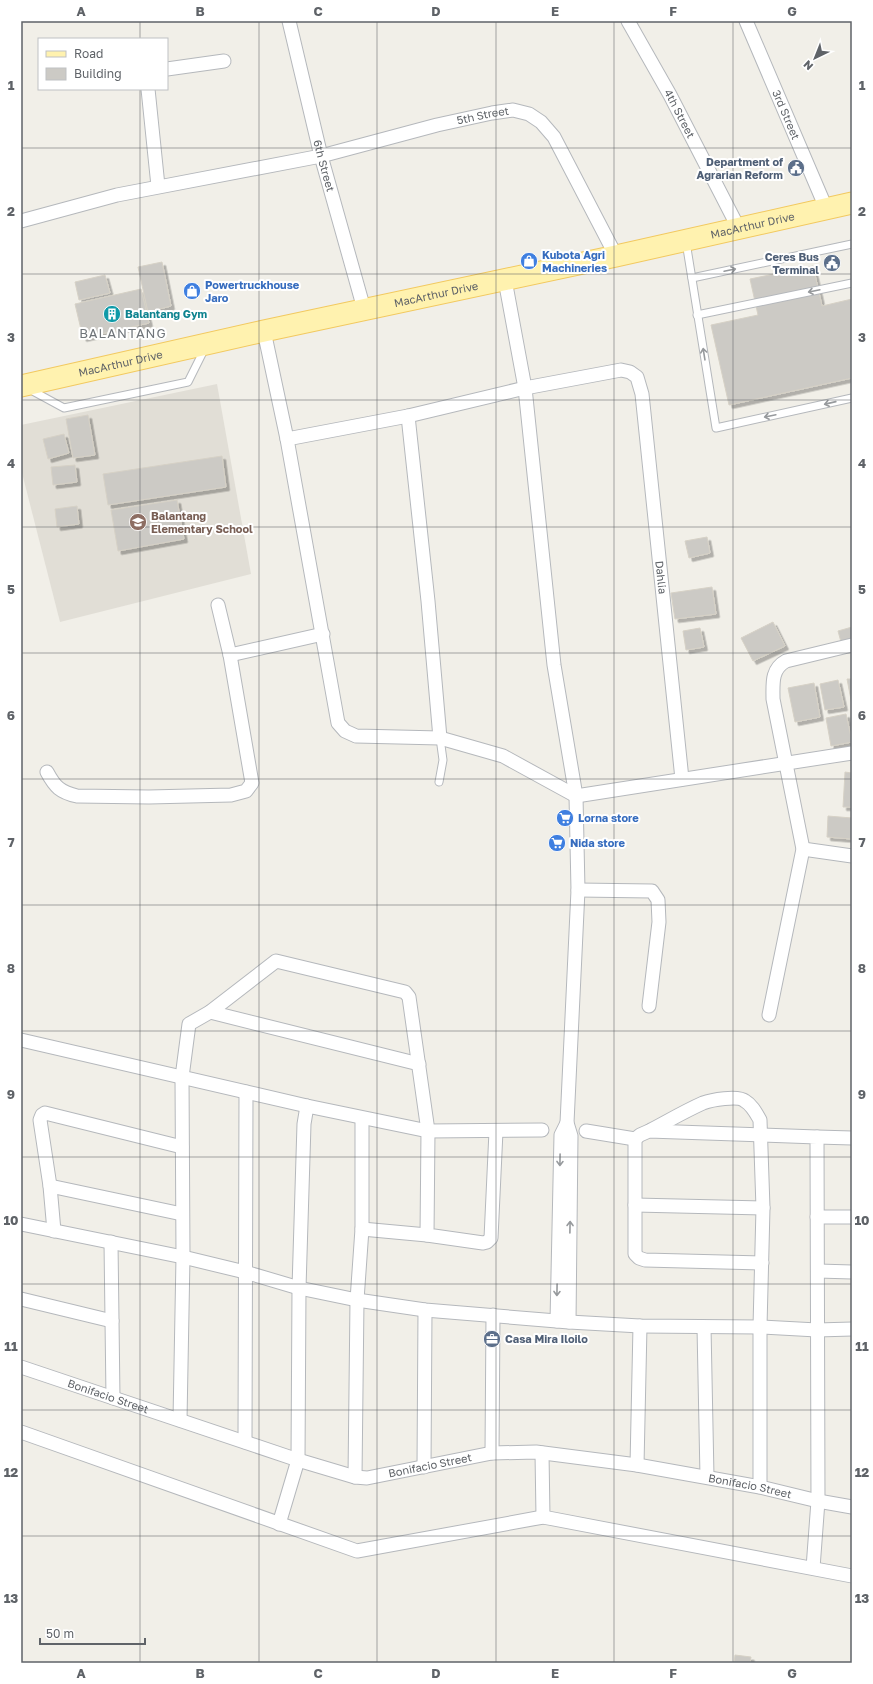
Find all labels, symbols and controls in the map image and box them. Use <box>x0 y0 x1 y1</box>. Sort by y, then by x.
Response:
text: A <box>76 3 86 19</box>
text: B <box>195 3 205 19</box>
text: C <box>313 3 323 19</box>
text: D <box>431 3 441 19</box>
text: E <box>551 3 559 19</box>
text: F <box>669 3 677 19</box>
text: G <box>787 3 797 19</box>
legend <box>38 38 168 90</box>
north arrow <box>795 38 835 78</box>
text: Road <box>74 46 103 61</box>
text: N <box>800 58 815 73</box>
text: Building <box>74 66 122 81</box>
text: 1 <box>8 77 15 93</box>
text: 1 <box>859 77 866 93</box>
street label: 4th Street <box>662 87 698 140</box>
street label: 3rd Street <box>770 88 803 141</box>
street label: 5th Street <box>455 104 510 127</box>
street label: 6th Street <box>311 138 338 193</box>
place label: Department of Agrarian Reform <box>697 155 783 181</box>
public building icon: Department of Agrarian Reform <box>786 158 806 178</box>
text: 2 <box>7 203 15 219</box>
text: 2 <box>858 203 866 219</box>
street label: MacArthur Drive <box>709 209 796 241</box>
place label: Kubota Agri Machineries <box>542 248 607 274</box>
place label: Ceres Bus Terminal <box>765 250 819 276</box>
shop icon: Kubota Agri Machineries <box>519 251 539 271</box>
public building icon: Ceres Bus Terminal <box>822 253 842 273</box>
one-way arrow <box>723 266 736 274</box>
place label: Powertruckhouse Jaro <box>205 278 300 304</box>
street label: MacArthur Drive <box>393 279 479 309</box>
shop icon: Powertruckhouse Jaro <box>182 281 202 301</box>
one-way arrow <box>808 287 821 295</box>
building icon: Balantang Gym <box>102 304 122 324</box>
place label: Balantang Gym <box>125 307 207 320</box>
district label: BALANTANG <box>79 325 167 341</box>
text: 3 <box>7 329 15 345</box>
text: 3 <box>858 329 866 345</box>
street label: MacArthur Drive <box>77 347 164 379</box>
one-way arrow <box>700 348 708 361</box>
one-way arrow <box>824 400 837 408</box>
one-way arrow <box>764 413 777 421</box>
text: 4 <box>7 455 15 471</box>
text: 4 <box>858 455 866 471</box>
place label: Balantang Elementary School <box>151 509 253 535</box>
school or university icon: Balantang Elementary School <box>128 512 148 532</box>
street label: Dahlia <box>653 560 670 595</box>
text: 5 <box>7 581 15 597</box>
text: 5 <box>858 581 866 597</box>
text: 6 <box>7 707 15 723</box>
text: 6 <box>858 707 866 723</box>
supermarket icon: Lorna store <box>555 808 575 828</box>
place label: Lorna store <box>578 811 639 824</box>
supermarket icon: Nida store <box>547 833 567 853</box>
text: 7 <box>7 834 15 850</box>
text: 7 <box>858 834 866 850</box>
place label: Nida store <box>570 836 625 849</box>
text: 8 <box>7 960 15 976</box>
text: 8 <box>858 960 866 976</box>
text: 9 <box>7 1086 15 1102</box>
text: 9 <box>858 1086 866 1102</box>
one-way arrow <box>556 1153 564 1166</box>
text: 10 <box>3 1212 19 1228</box>
text: 10 <box>854 1212 870 1228</box>
one-way arrow <box>566 1221 574 1234</box>
one-way arrow <box>553 1283 561 1296</box>
office icon: Casa Mira Iloilo <box>482 1329 502 1349</box>
place label: Casa Mira Iloilo <box>505 1332 588 1345</box>
text: 11 <box>4 1338 18 1354</box>
text: 11 <box>855 1338 869 1354</box>
street label: Bonifacio Street <box>66 1376 151 1415</box>
street label: Bonifacio Street <box>387 1450 473 1480</box>
text: 12 <box>4 1464 18 1480</box>
text: 12 <box>855 1464 869 1480</box>
street label: Bonifacio Street <box>707 1471 793 1500</box>
text: 13 <box>4 1590 18 1606</box>
text: 13 <box>855 1590 869 1606</box>
scale bar <box>40 1620 145 1646</box>
text: 50 m <box>46 1626 74 1641</box>
text: A <box>76 1665 86 1681</box>
text: B <box>195 1665 205 1681</box>
text: C <box>313 1665 323 1681</box>
text: D <box>431 1665 441 1681</box>
text: E <box>551 1665 559 1681</box>
text: F <box>669 1665 677 1681</box>
text: G <box>787 1665 797 1681</box>

